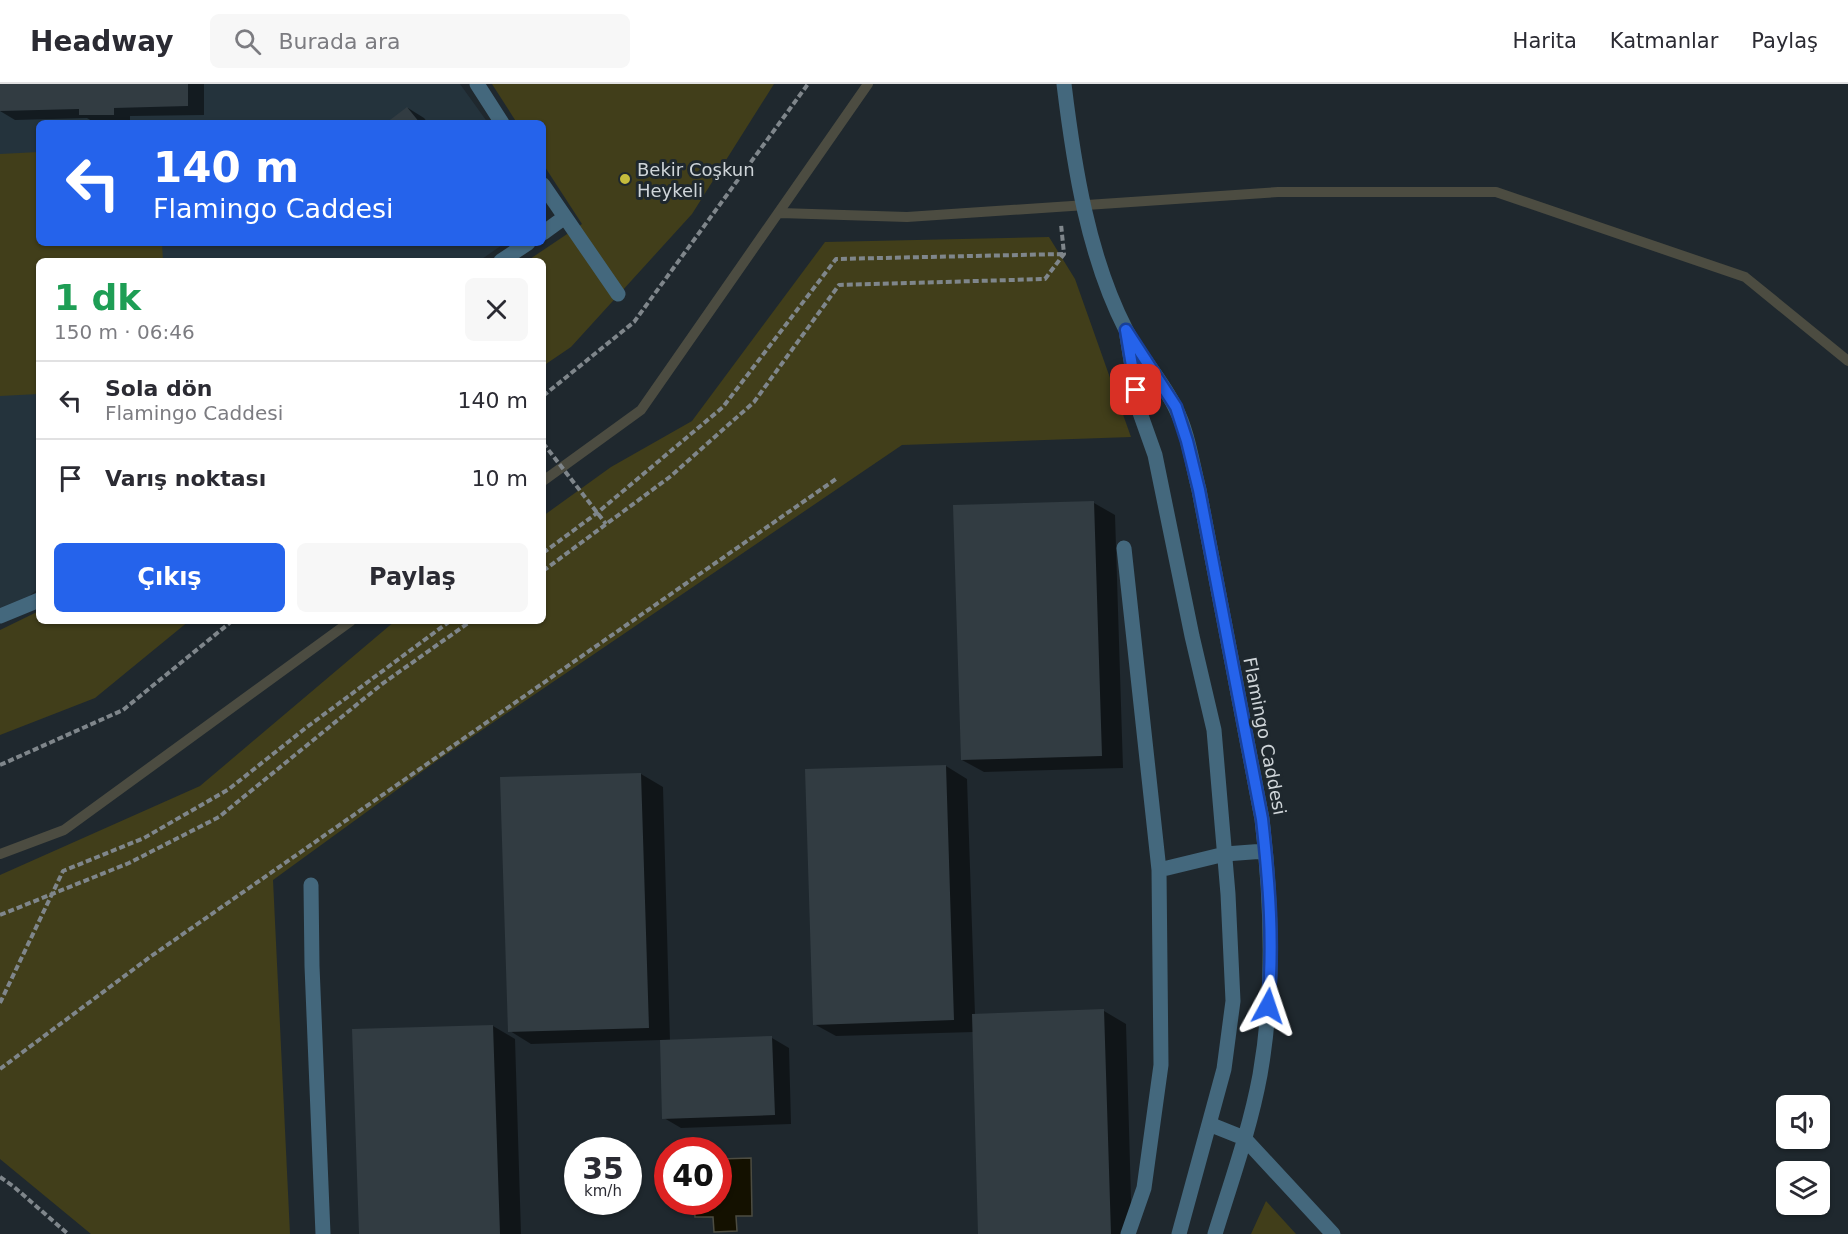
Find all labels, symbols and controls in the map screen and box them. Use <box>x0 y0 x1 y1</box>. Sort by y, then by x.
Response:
search box <box>210 14 630 68</box>
text: Headway <box>30 25 174 58</box>
icon: search <box>231 25 264 58</box>
text: Burada ara <box>279 29 401 54</box>
text: Harita <box>1513 29 1577 53</box>
text: Katmanlar <box>1610 29 1718 53</box>
text: Paylaş <box>1751 29 1818 53</box>
text: 140 m <box>153 143 299 192</box>
icon: left <box>54 144 132 222</box>
place label: Bekir Coşkun Heykeli <box>637 159 755 201</box>
marker: Bekir Coşkun Heykeli <box>618 172 632 186</box>
text: Flamingo Caddesi <box>153 193 394 224</box>
text: 1 dk <box>54 277 141 318</box>
button: close <box>465 278 528 341</box>
text: 150 m · 06:46 <box>54 320 195 344</box>
pin <box>1110 364 1161 415</box>
icon: arrive <box>1119 373 1152 406</box>
text: Sola dön <box>105 376 213 401</box>
icon: left <box>54 384 87 417</box>
text: 140 m <box>458 388 528 413</box>
text: Flamingo Caddesi <box>105 401 283 425</box>
icon: arrive <box>54 462 87 495</box>
text: Varış noktası <box>105 466 266 491</box>
text: 10 m <box>472 466 528 491</box>
button: Çıkış <box>54 543 285 612</box>
button: Paylaş <box>297 543 528 612</box>
street label: Flamingo Caddesi <box>1239 655 1291 817</box>
position arrow <box>1236 974 1300 1038</box>
map controls <box>1776 1095 1830 1215</box>
button: sound <box>1776 1095 1830 1149</box>
speed limit sign: 40 <box>654 1137 732 1215</box>
text: 35 <box>582 1151 624 1186</box>
button: layers <box>1776 1161 1830 1215</box>
text: km/h <box>584 1182 622 1200</box>

